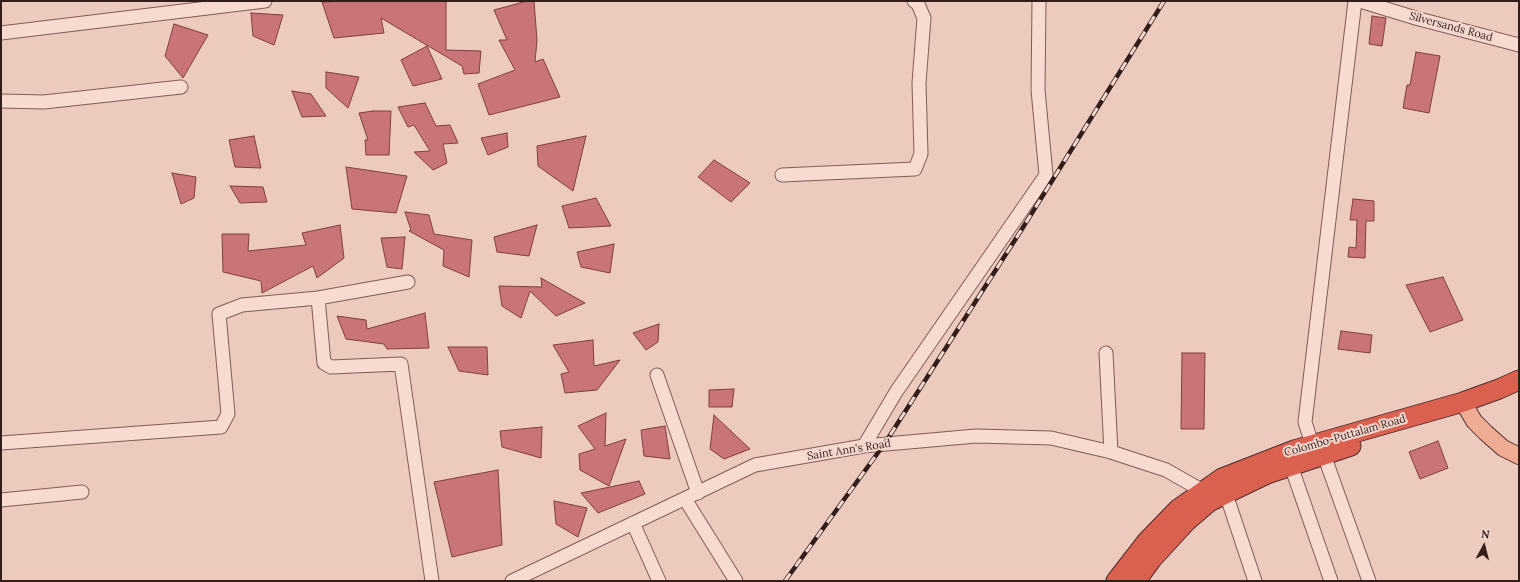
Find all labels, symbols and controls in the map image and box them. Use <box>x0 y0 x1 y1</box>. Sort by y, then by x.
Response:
street label: Silversands Road <box>1408 10 1494 44</box>
street label: Colombo-Puttalam Road <box>1283 412 1407 460</box>
street label: Saint Ann's Road <box>806 437 892 463</box>
north arrow <box>1464 526 1504 566</box>
text: N <box>1480 527 1491 542</box>

